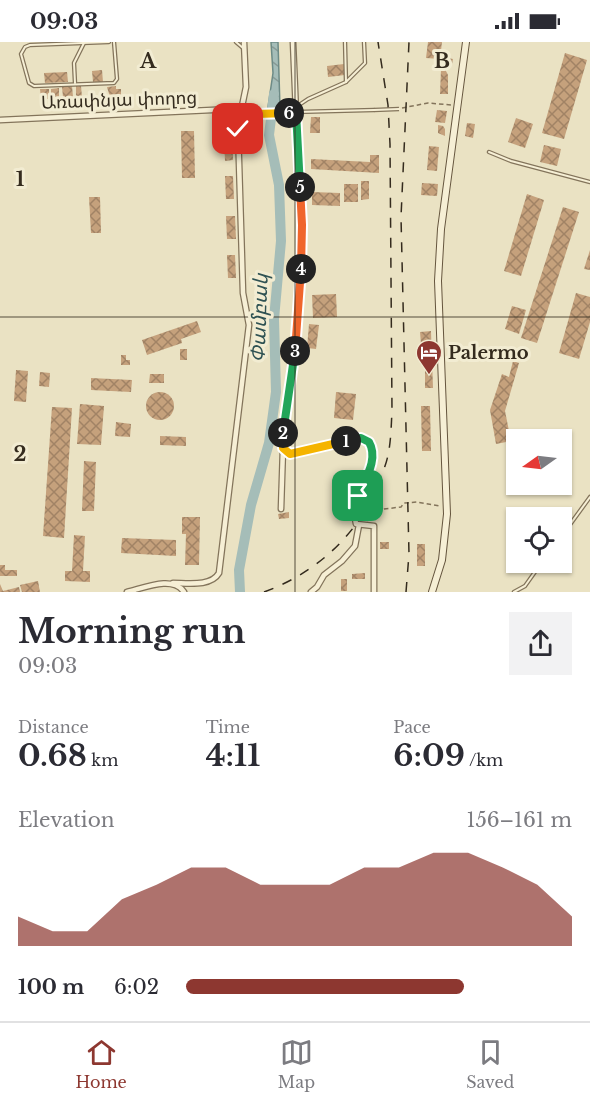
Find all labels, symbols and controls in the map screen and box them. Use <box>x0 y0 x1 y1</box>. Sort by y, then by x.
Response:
text: 09:03 <box>30 8 98 35</box>
text: A <box>139 49 157 73</box>
text: B <box>434 49 450 73</box>
street label: Առափնյա փողոց <box>41 86 197 114</box>
pin: 6 <box>274 98 304 128</box>
pin <box>212 103 263 154</box>
text: 6 <box>284 103 294 123</box>
icon: check <box>221 112 254 145</box>
text: 1 <box>16 167 25 191</box>
pin: 5 <box>285 172 315 202</box>
text: 5 <box>295 177 305 197</box>
pin: 4 <box>286 254 316 284</box>
text: 4 <box>296 259 306 279</box>
water label: Փամբակ <box>245 272 273 363</box>
pin: 3 <box>280 336 310 366</box>
hotel icon: Palermo <box>414 338 444 376</box>
text: 3 <box>290 341 300 361</box>
place label: Palermo <box>448 342 529 364</box>
pin: 2 <box>268 418 298 448</box>
text: 2 <box>278 423 288 443</box>
pin: 1 <box>331 426 361 456</box>
north arrow <box>506 429 572 495</box>
map controls <box>506 429 572 573</box>
text: 1 <box>343 431 349 451</box>
text: 2 <box>13 442 27 466</box>
pin <box>332 470 383 521</box>
icon: arrive <box>341 479 374 512</box>
button: locate <box>506 507 572 573</box>
text: Morning run <box>18 611 246 652</box>
button: share <box>509 612 572 675</box>
text: 09:03 <box>18 654 77 678</box>
text: Distance <box>18 717 89 737</box>
text: Time <box>206 717 250 737</box>
text: Pace <box>393 717 431 737</box>
text: 0.68 <box>18 737 87 774</box>
text: 4:11 <box>206 737 260 774</box>
text: 6:09 <box>393 737 465 774</box>
text: km <box>87 750 118 770</box>
text: /km <box>465 750 503 770</box>
text: Elevation <box>18 808 115 832</box>
text: 156–161 m <box>466 808 572 832</box>
text: 100 m <box>18 975 84 999</box>
text: 6:02 <box>114 975 159 999</box>
tab: Home <box>76 1036 127 1092</box>
tab: Map <box>278 1036 315 1092</box>
tab: Saved <box>466 1036 514 1092</box>

